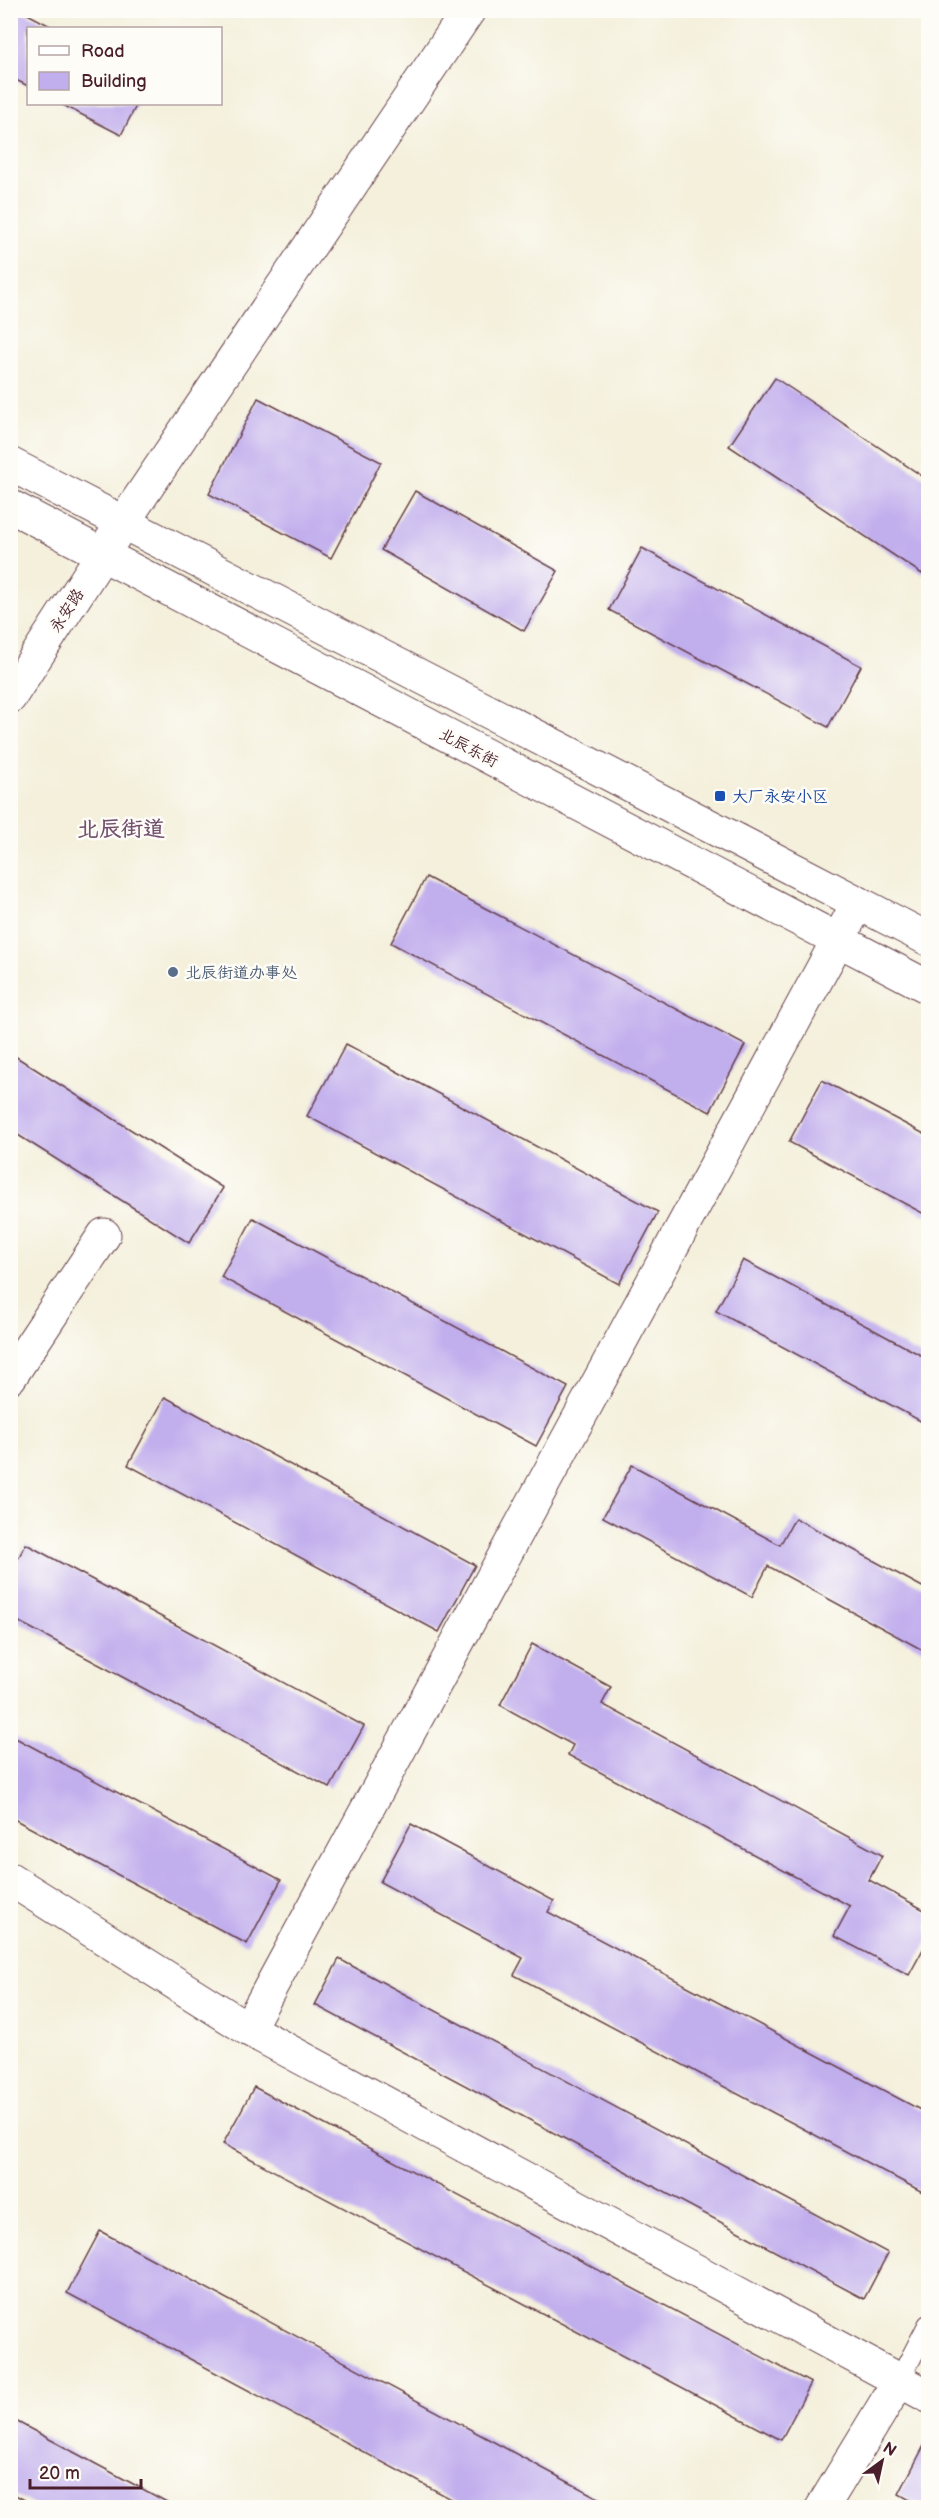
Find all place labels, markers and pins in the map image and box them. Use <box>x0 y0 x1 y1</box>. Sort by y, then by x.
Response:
place label: 大厂永安小区 <box>732 788 828 807</box>
marker: 大厂永安小区 <box>713 789 727 803</box>
place label: 北辰街道办事处 <box>185 964 298 983</box>
marker: 北辰街道办事处 <box>166 965 180 979</box>

